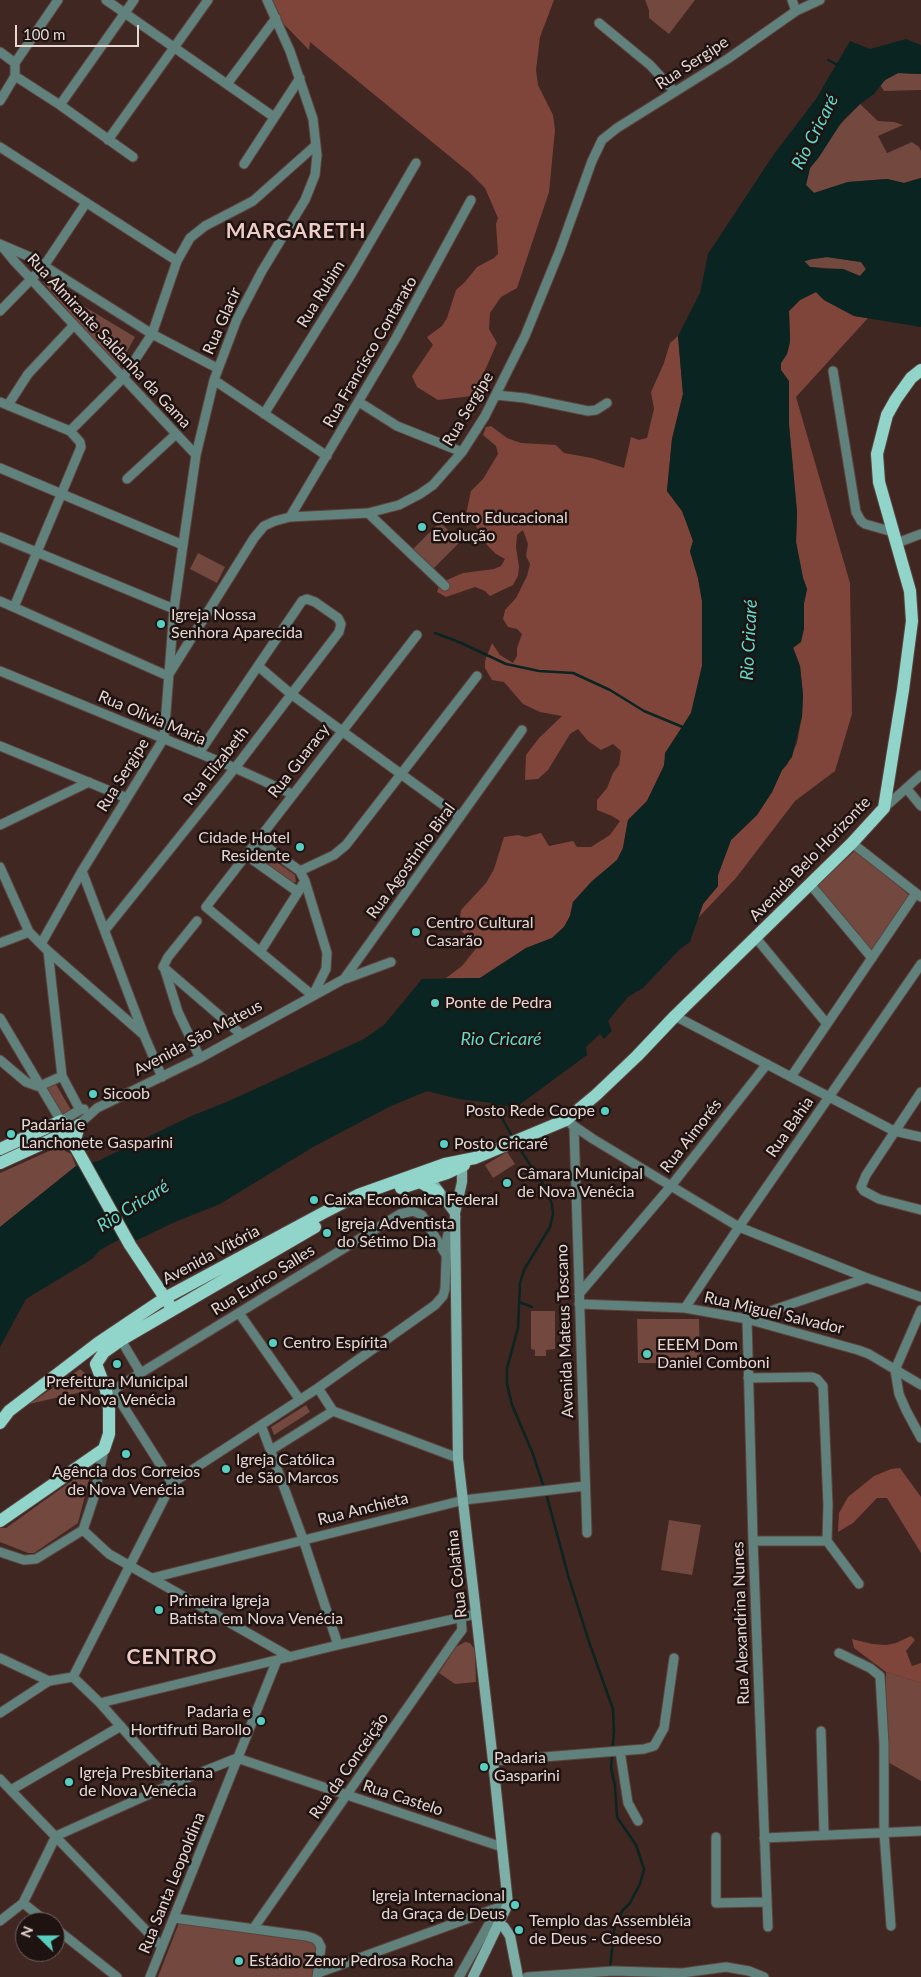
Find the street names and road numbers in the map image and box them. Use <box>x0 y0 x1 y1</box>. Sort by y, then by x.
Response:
street label: Rua Sergipe <box>652 32 732 94</box>
street label: Rua Almirante Saldanha da Gama <box>23 250 195 432</box>
street label: Rua Rubim <box>293 257 349 331</box>
street label: Rua Francisco Contarato <box>319 273 421 431</box>
street label: Rua Glacir <box>199 285 245 357</box>
street label: Rua Sergipe <box>438 369 498 449</box>
street label: Rua Olivia Maria <box>95 687 209 749</box>
street label: Rua Guaracy <box>264 720 334 802</box>
street label: Rua Elizabeth <box>179 723 253 809</box>
street label: Rua Sergipe <box>93 735 153 815</box>
street label: Avenida Belo Horizonte <box>745 793 875 925</box>
street label: Rua Agostinho Biral <box>363 800 459 922</box>
street label: Avenida São Mateus <box>131 996 265 1080</box>
street label: Rua Bahia <box>762 1093 818 1161</box>
street label: Rua Aimorés <box>656 1095 726 1177</box>
street label: Avenida Vitória <box>159 1221 263 1289</box>
street label: Rua Eurico Salles <box>208 1241 318 1319</box>
street label: Avenida Mateus Toscano <box>552 1244 578 1418</box>
street label: Rua Miguel Salvador <box>702 1288 846 1338</box>
street label: Rua Anchieta <box>316 1488 410 1530</box>
street label: Rua Colatina <box>443 1529 471 1619</box>
street label: Rua Alexandrina Nunes <box>729 1541 753 1705</box>
street label: Rua da Conceição <box>305 1709 393 1823</box>
street label: Rua Castelo <box>360 1776 446 1820</box>
street label: Rua Santa Leopoldina <box>135 1810 209 1956</box>

